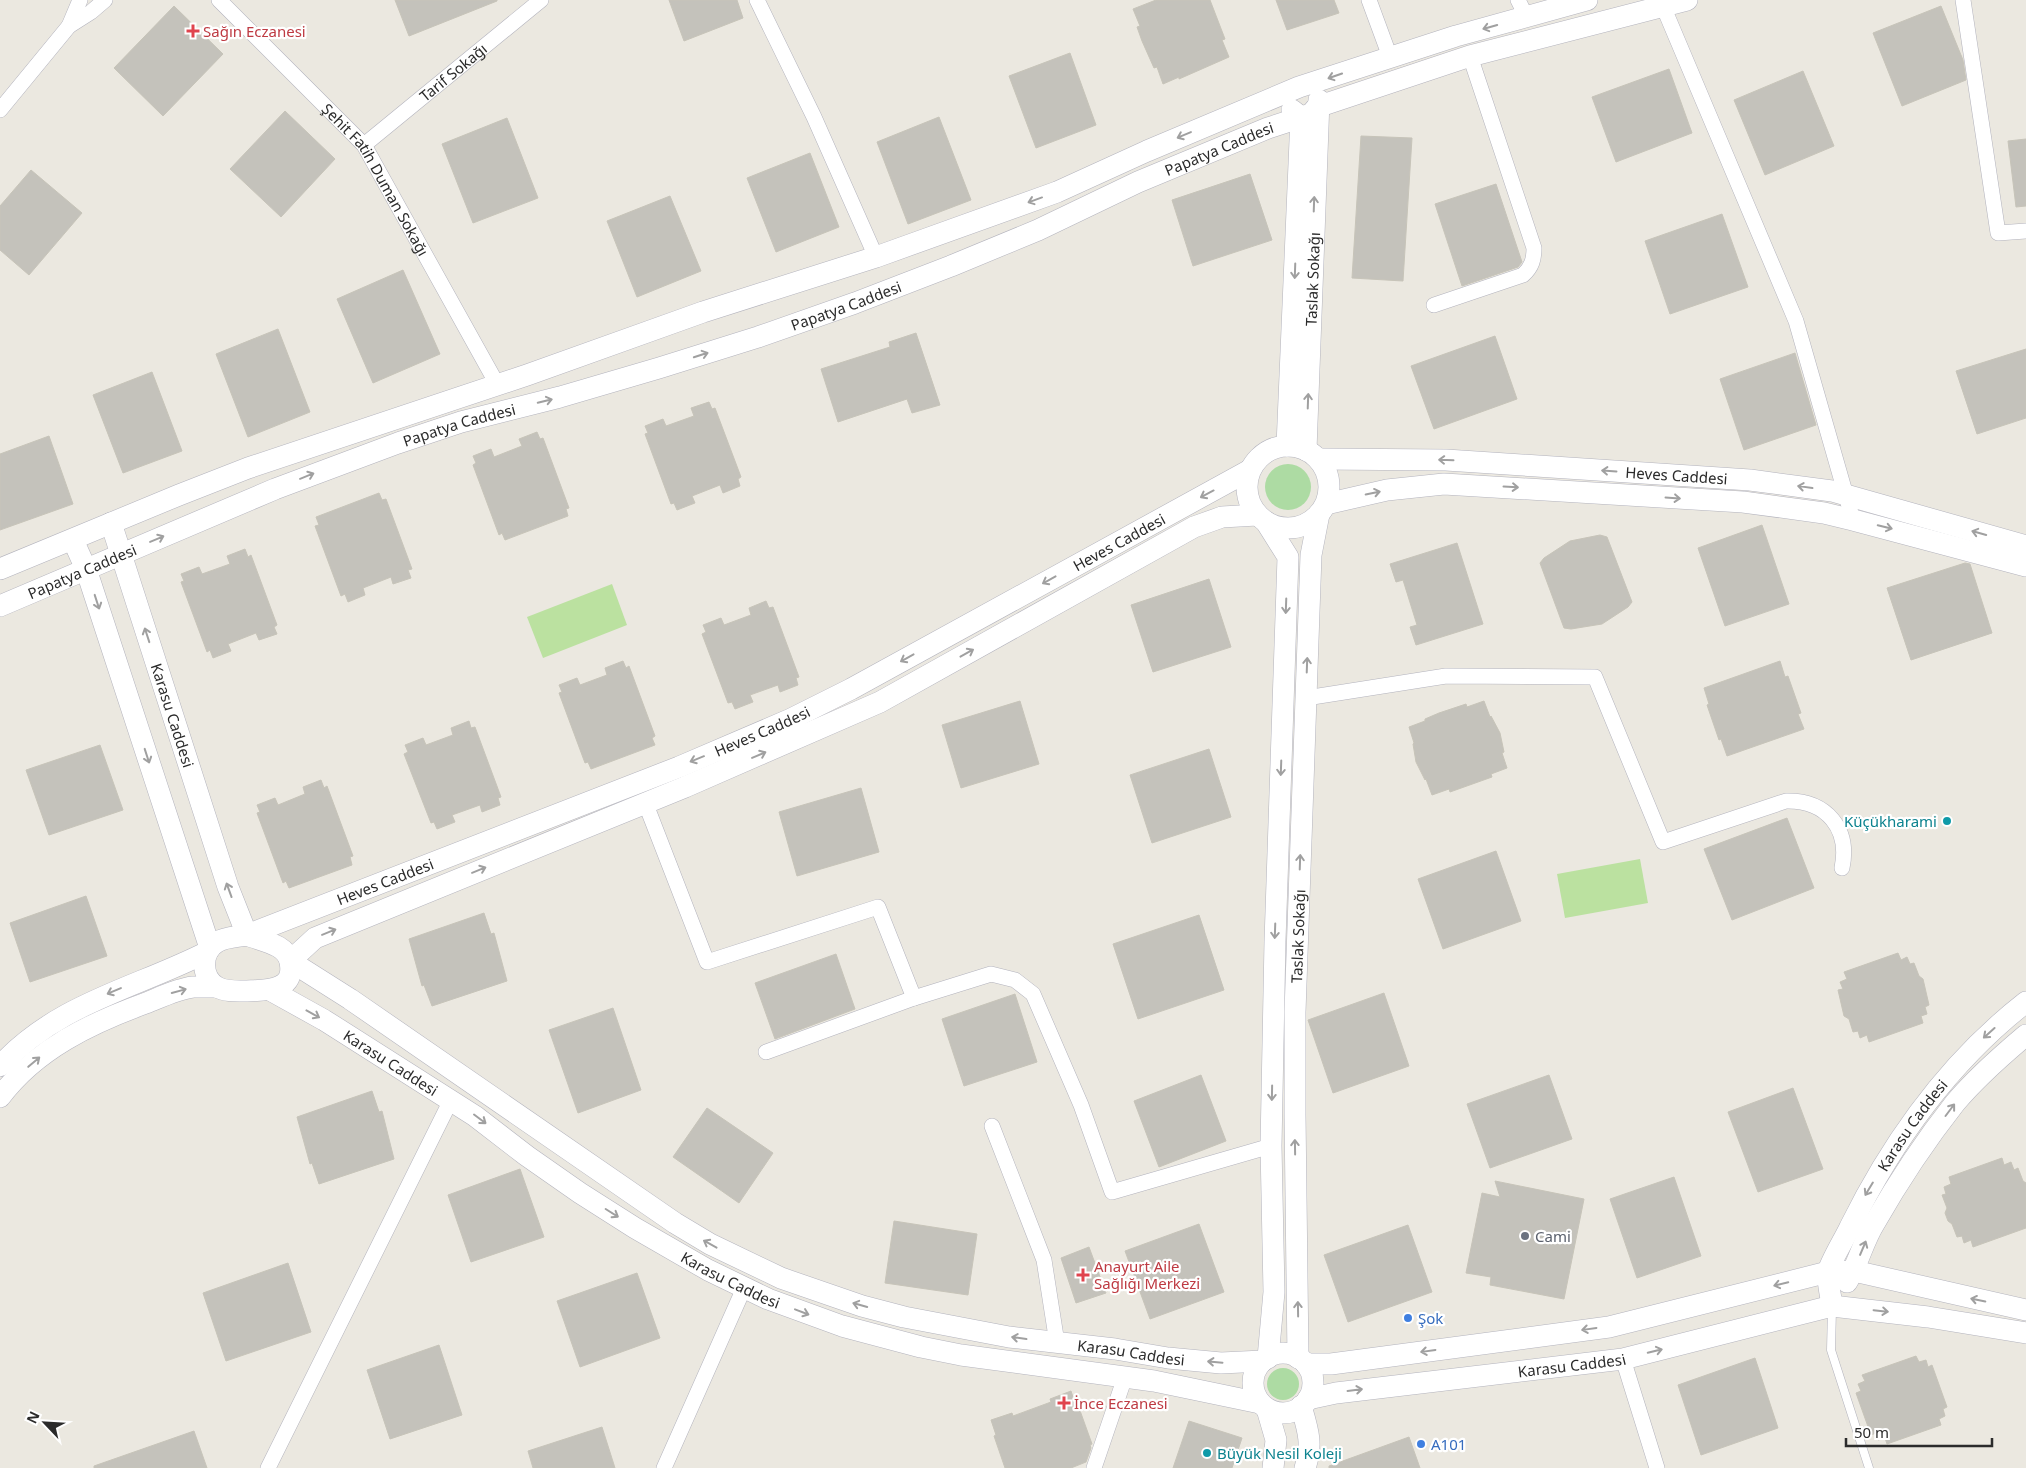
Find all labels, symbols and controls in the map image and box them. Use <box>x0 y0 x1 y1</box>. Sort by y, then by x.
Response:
place label: Sağın Eczanesi <box>203 21 306 41</box>
one-way arrow <box>1482 22 1498 32</box>
marker: Sağın Eczanesi <box>187 25 199 37</box>
street label: Tarif Sokağı <box>415 39 491 106</box>
one-way arrow <box>1327 71 1343 81</box>
street label: Şehit Fatih Duman Sokağı <box>318 99 434 259</box>
street label: Papatya Caddesi <box>1161 117 1276 180</box>
one-way arrow <box>1177 131 1192 141</box>
one-way arrow <box>1027 196 1043 205</box>
one-way arrow <box>1309 196 1319 212</box>
street label: Taslak Sokağı <box>1301 232 1324 326</box>
one-way arrow <box>1290 262 1299 278</box>
street label: Papatya Caddesi <box>788 276 904 335</box>
one-way arrow <box>693 350 709 359</box>
one-way arrow <box>1303 393 1312 409</box>
one-way arrow <box>537 395 553 405</box>
street label: Papatya Caddesi <box>400 399 517 451</box>
one-way arrow <box>1439 456 1455 465</box>
street label: Heves Caddesi <box>1625 462 1728 489</box>
one-way arrow <box>1601 466 1617 475</box>
one-way arrow <box>299 471 314 480</box>
one-way arrow <box>1798 482 1814 492</box>
one-way arrow <box>1502 483 1518 492</box>
one-way arrow <box>1365 488 1381 497</box>
one-way arrow <box>1200 490 1215 499</box>
one-way arrow <box>1664 493 1680 502</box>
street label: Heves Caddesi <box>1069 509 1169 575</box>
one-way arrow <box>1877 523 1893 532</box>
one-way arrow <box>1972 527 1988 537</box>
one-way arrow <box>149 534 165 543</box>
street label: Papatya Caddesi <box>24 539 139 603</box>
one-way arrow <box>1042 575 1057 585</box>
one-way arrow <box>92 593 102 609</box>
one-way arrow <box>1281 598 1291 614</box>
one-way arrow <box>142 628 151 643</box>
one-way arrow <box>960 648 975 658</box>
one-way arrow <box>899 653 914 663</box>
one-way arrow <box>1303 657 1312 673</box>
street label: Karasu Caddesi <box>147 661 199 770</box>
street label: Heves Caddesi <box>711 701 813 761</box>
one-way arrow <box>143 748 152 763</box>
one-way arrow <box>751 750 766 760</box>
one-way arrow <box>690 756 705 765</box>
one-way arrow <box>1276 760 1285 776</box>
place label: Küçükharami <box>1844 811 1937 831</box>
marker: Küçükharami <box>1941 815 1953 827</box>
street label: Heves Caddesi <box>334 853 436 909</box>
one-way arrow <box>1296 854 1305 870</box>
one-way arrow <box>471 865 486 875</box>
one-way arrow <box>224 882 233 898</box>
street label: Taslak Sokağı <box>1286 889 1309 983</box>
one-way arrow <box>1270 922 1280 939</box>
one-way arrow <box>321 927 336 936</box>
one-way arrow <box>171 985 187 995</box>
one-way arrow <box>107 987 122 997</box>
one-way arrow <box>305 1009 320 1019</box>
street label: Karasu Caddesi <box>340 1025 442 1100</box>
one-way arrow <box>1982 1027 1995 1039</box>
one-way arrow <box>27 1056 40 1067</box>
street label: Karasu Caddesi <box>1873 1075 1951 1175</box>
one-way arrow <box>1267 1085 1277 1101</box>
one-way arrow <box>1944 1104 1955 1117</box>
one-way arrow <box>473 1114 486 1125</box>
one-way arrow <box>1290 1139 1300 1156</box>
one-way arrow <box>1864 1182 1874 1196</box>
one-way arrow <box>605 1208 619 1219</box>
place label: Cami <box>1535 1226 1571 1246</box>
marker: Cami <box>1519 1230 1531 1242</box>
one-way arrow <box>703 1238 718 1248</box>
one-way arrow <box>1859 1241 1869 1256</box>
street label: Karasu Caddesi <box>677 1247 783 1313</box>
place label: Anayurt Aile Sağlığı Merkezi <box>1094 1256 1200 1293</box>
marker: Anayurt Aile Sağlığı Merkezi <box>1076 1268 1090 1282</box>
one-way arrow <box>1773 1280 1789 1289</box>
one-way arrow <box>1971 1294 1987 1304</box>
one-way arrow <box>852 1300 868 1310</box>
one-way arrow <box>1293 1302 1302 1318</box>
one-way arrow <box>1872 1306 1888 1316</box>
place label: Şok <box>1418 1308 1443 1328</box>
one-way arrow <box>795 1309 810 1318</box>
marker: Şok <box>1402 1312 1414 1324</box>
one-way arrow <box>1581 1325 1597 1335</box>
one-way arrow <box>1011 1333 1027 1343</box>
street label: Karasu Caddesi <box>1076 1335 1186 1370</box>
one-way arrow <box>1420 1346 1436 1356</box>
one-way arrow <box>1647 1346 1663 1355</box>
street label: Karasu Caddesi <box>1517 1349 1628 1381</box>
one-way arrow <box>1207 1358 1223 1367</box>
one-way arrow <box>1347 1385 1363 1395</box>
place label: İnce Eczanesi <box>1074 1393 1168 1413</box>
marker: İnce Eczanesi <box>1058 1397 1070 1409</box>
north arrow <box>20 1398 70 1448</box>
text: N <box>22 1408 44 1426</box>
scale bar <box>1846 1416 1992 1448</box>
text: 50 m <box>1854 1422 1889 1442</box>
place label: A101 <box>1431 1434 1466 1454</box>
marker: A101 <box>1415 1438 1427 1450</box>
place label: Büyük Nesil Koleji <box>1217 1443 1342 1463</box>
marker: Büyük Nesil Koleji <box>1201 1447 1213 1459</box>

